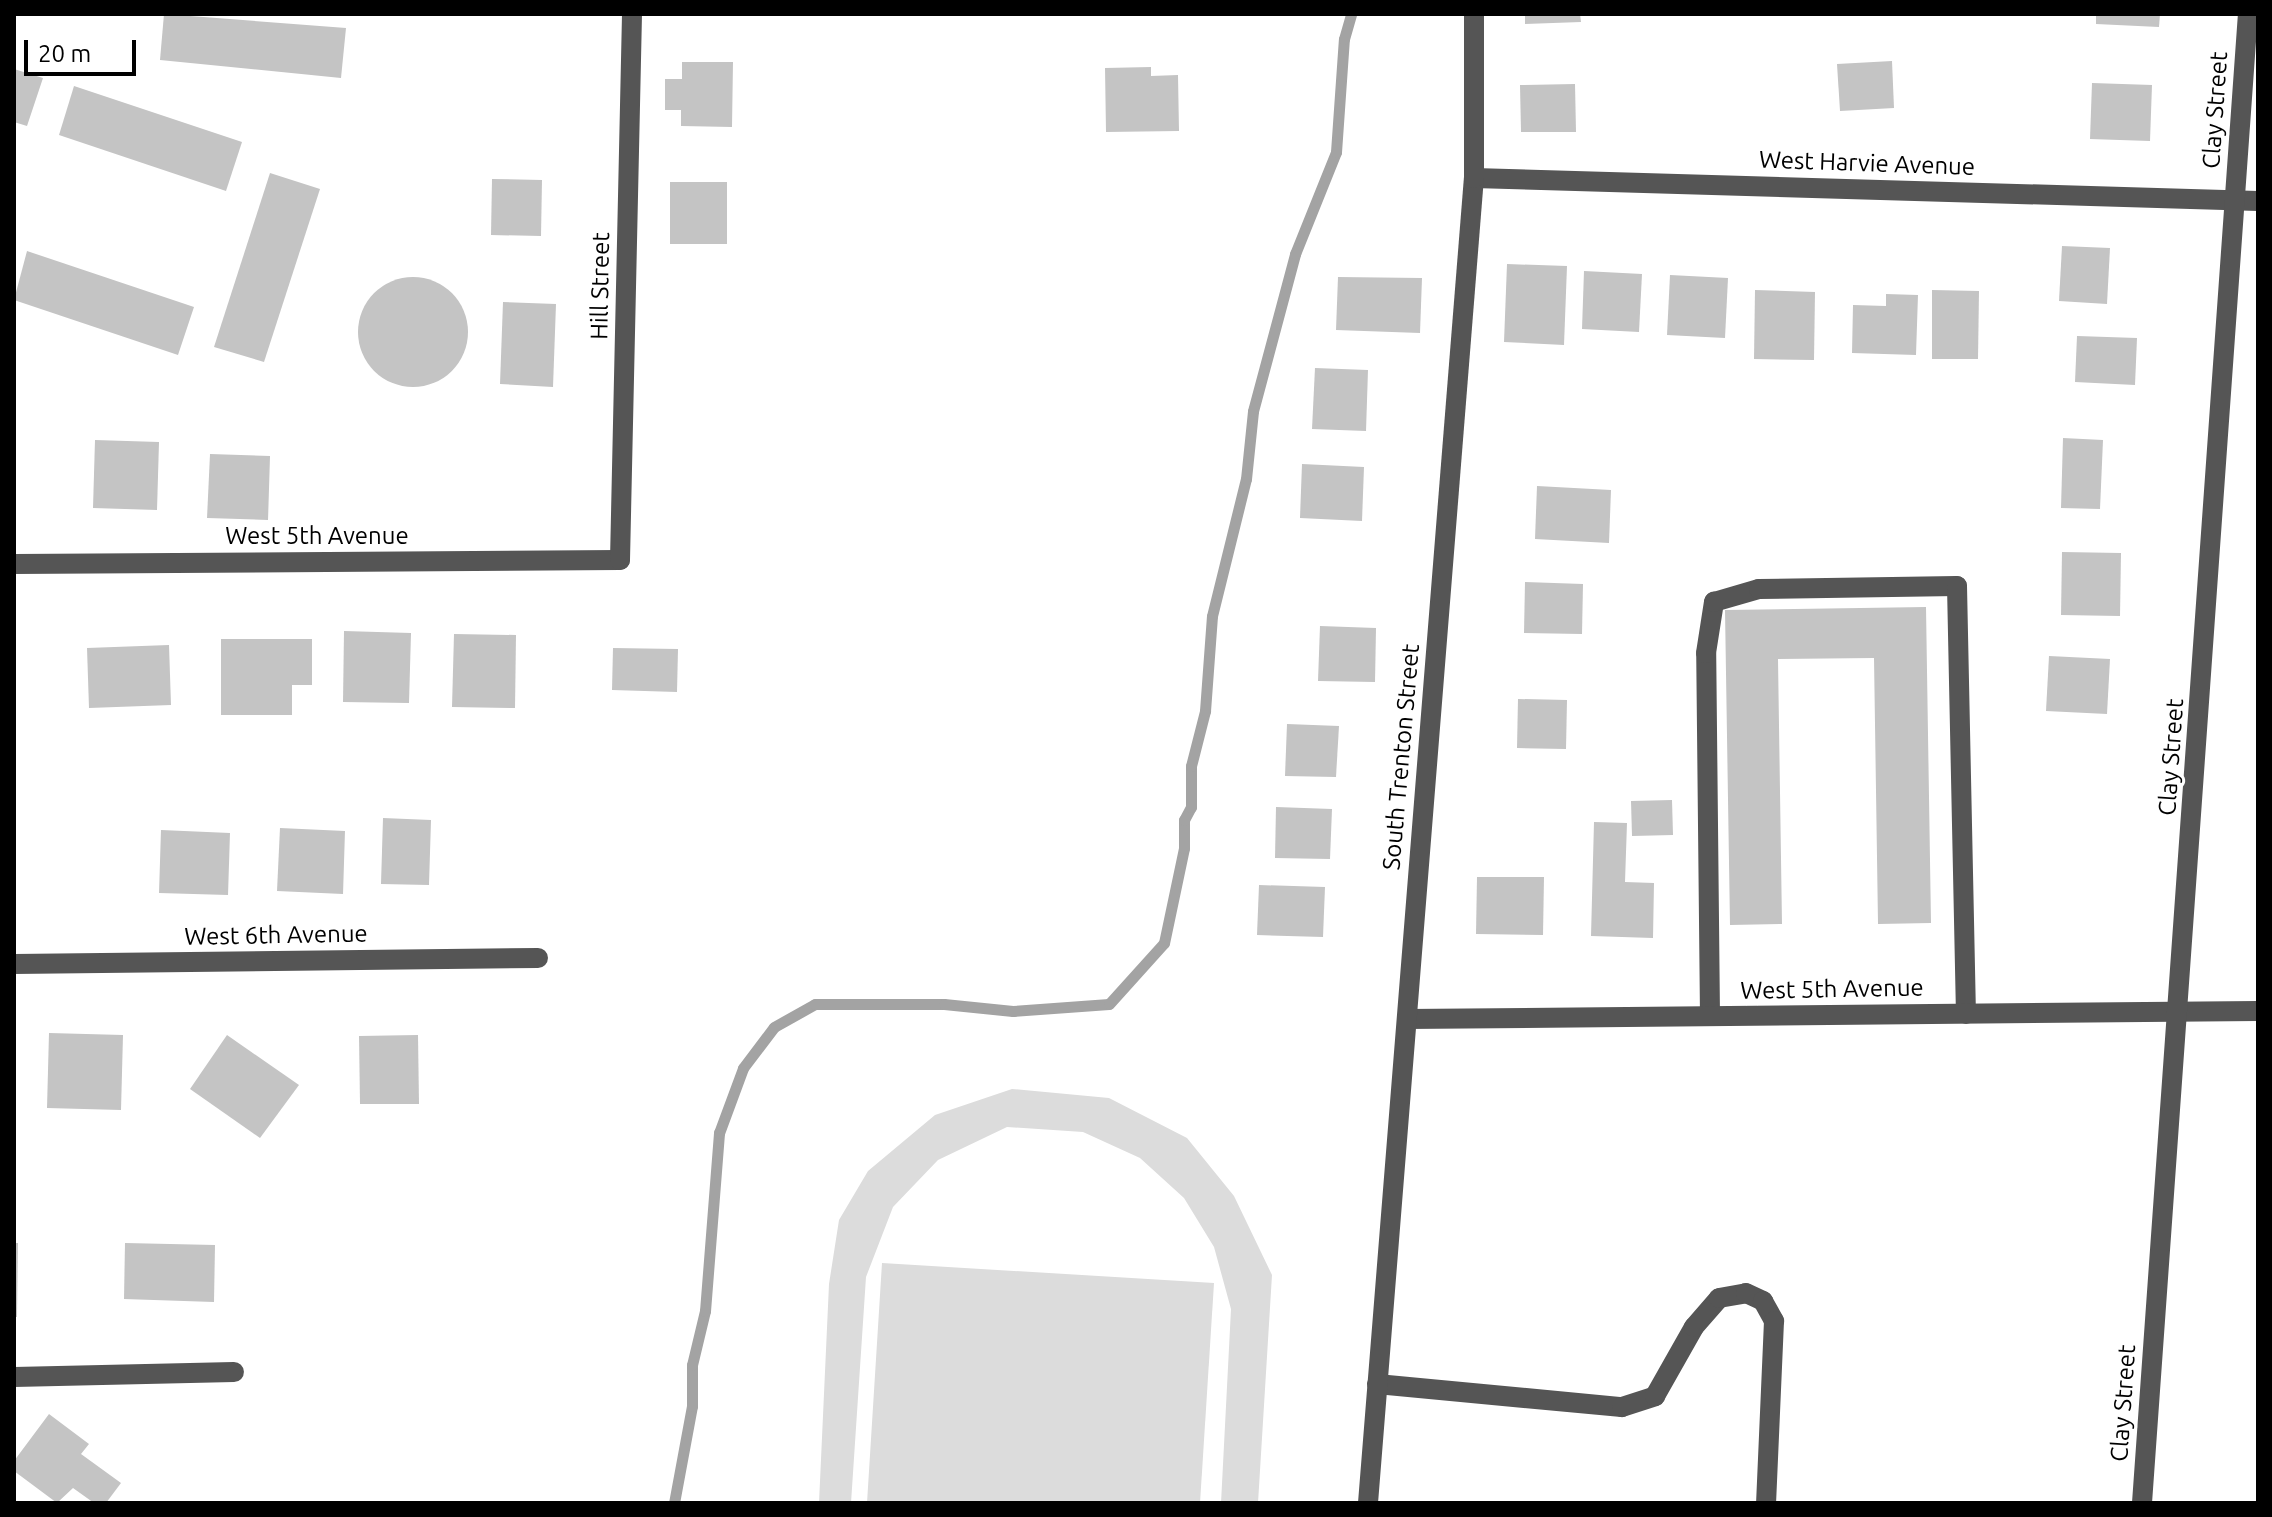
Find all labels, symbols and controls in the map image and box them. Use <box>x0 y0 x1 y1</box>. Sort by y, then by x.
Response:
scale bar <box>28 24 140 74</box>
text: 20 m <box>38 40 91 67</box>
street label: Clay Street <box>2197 50 2233 170</box>
street label: West Harvie Avenue <box>1758 145 1976 181</box>
street label: Hill Street <box>585 232 615 340</box>
street label: West 5th Avenue <box>225 522 409 550</box>
street label: South Trenton Street <box>1377 643 1425 871</box>
street label: Clay Street <box>2153 697 2189 817</box>
street label: West 6th Avenue <box>184 919 368 951</box>
street label: West 5th Avenue <box>1740 973 1924 1005</box>
street label: Clay Street <box>2105 1343 2141 1463</box>

